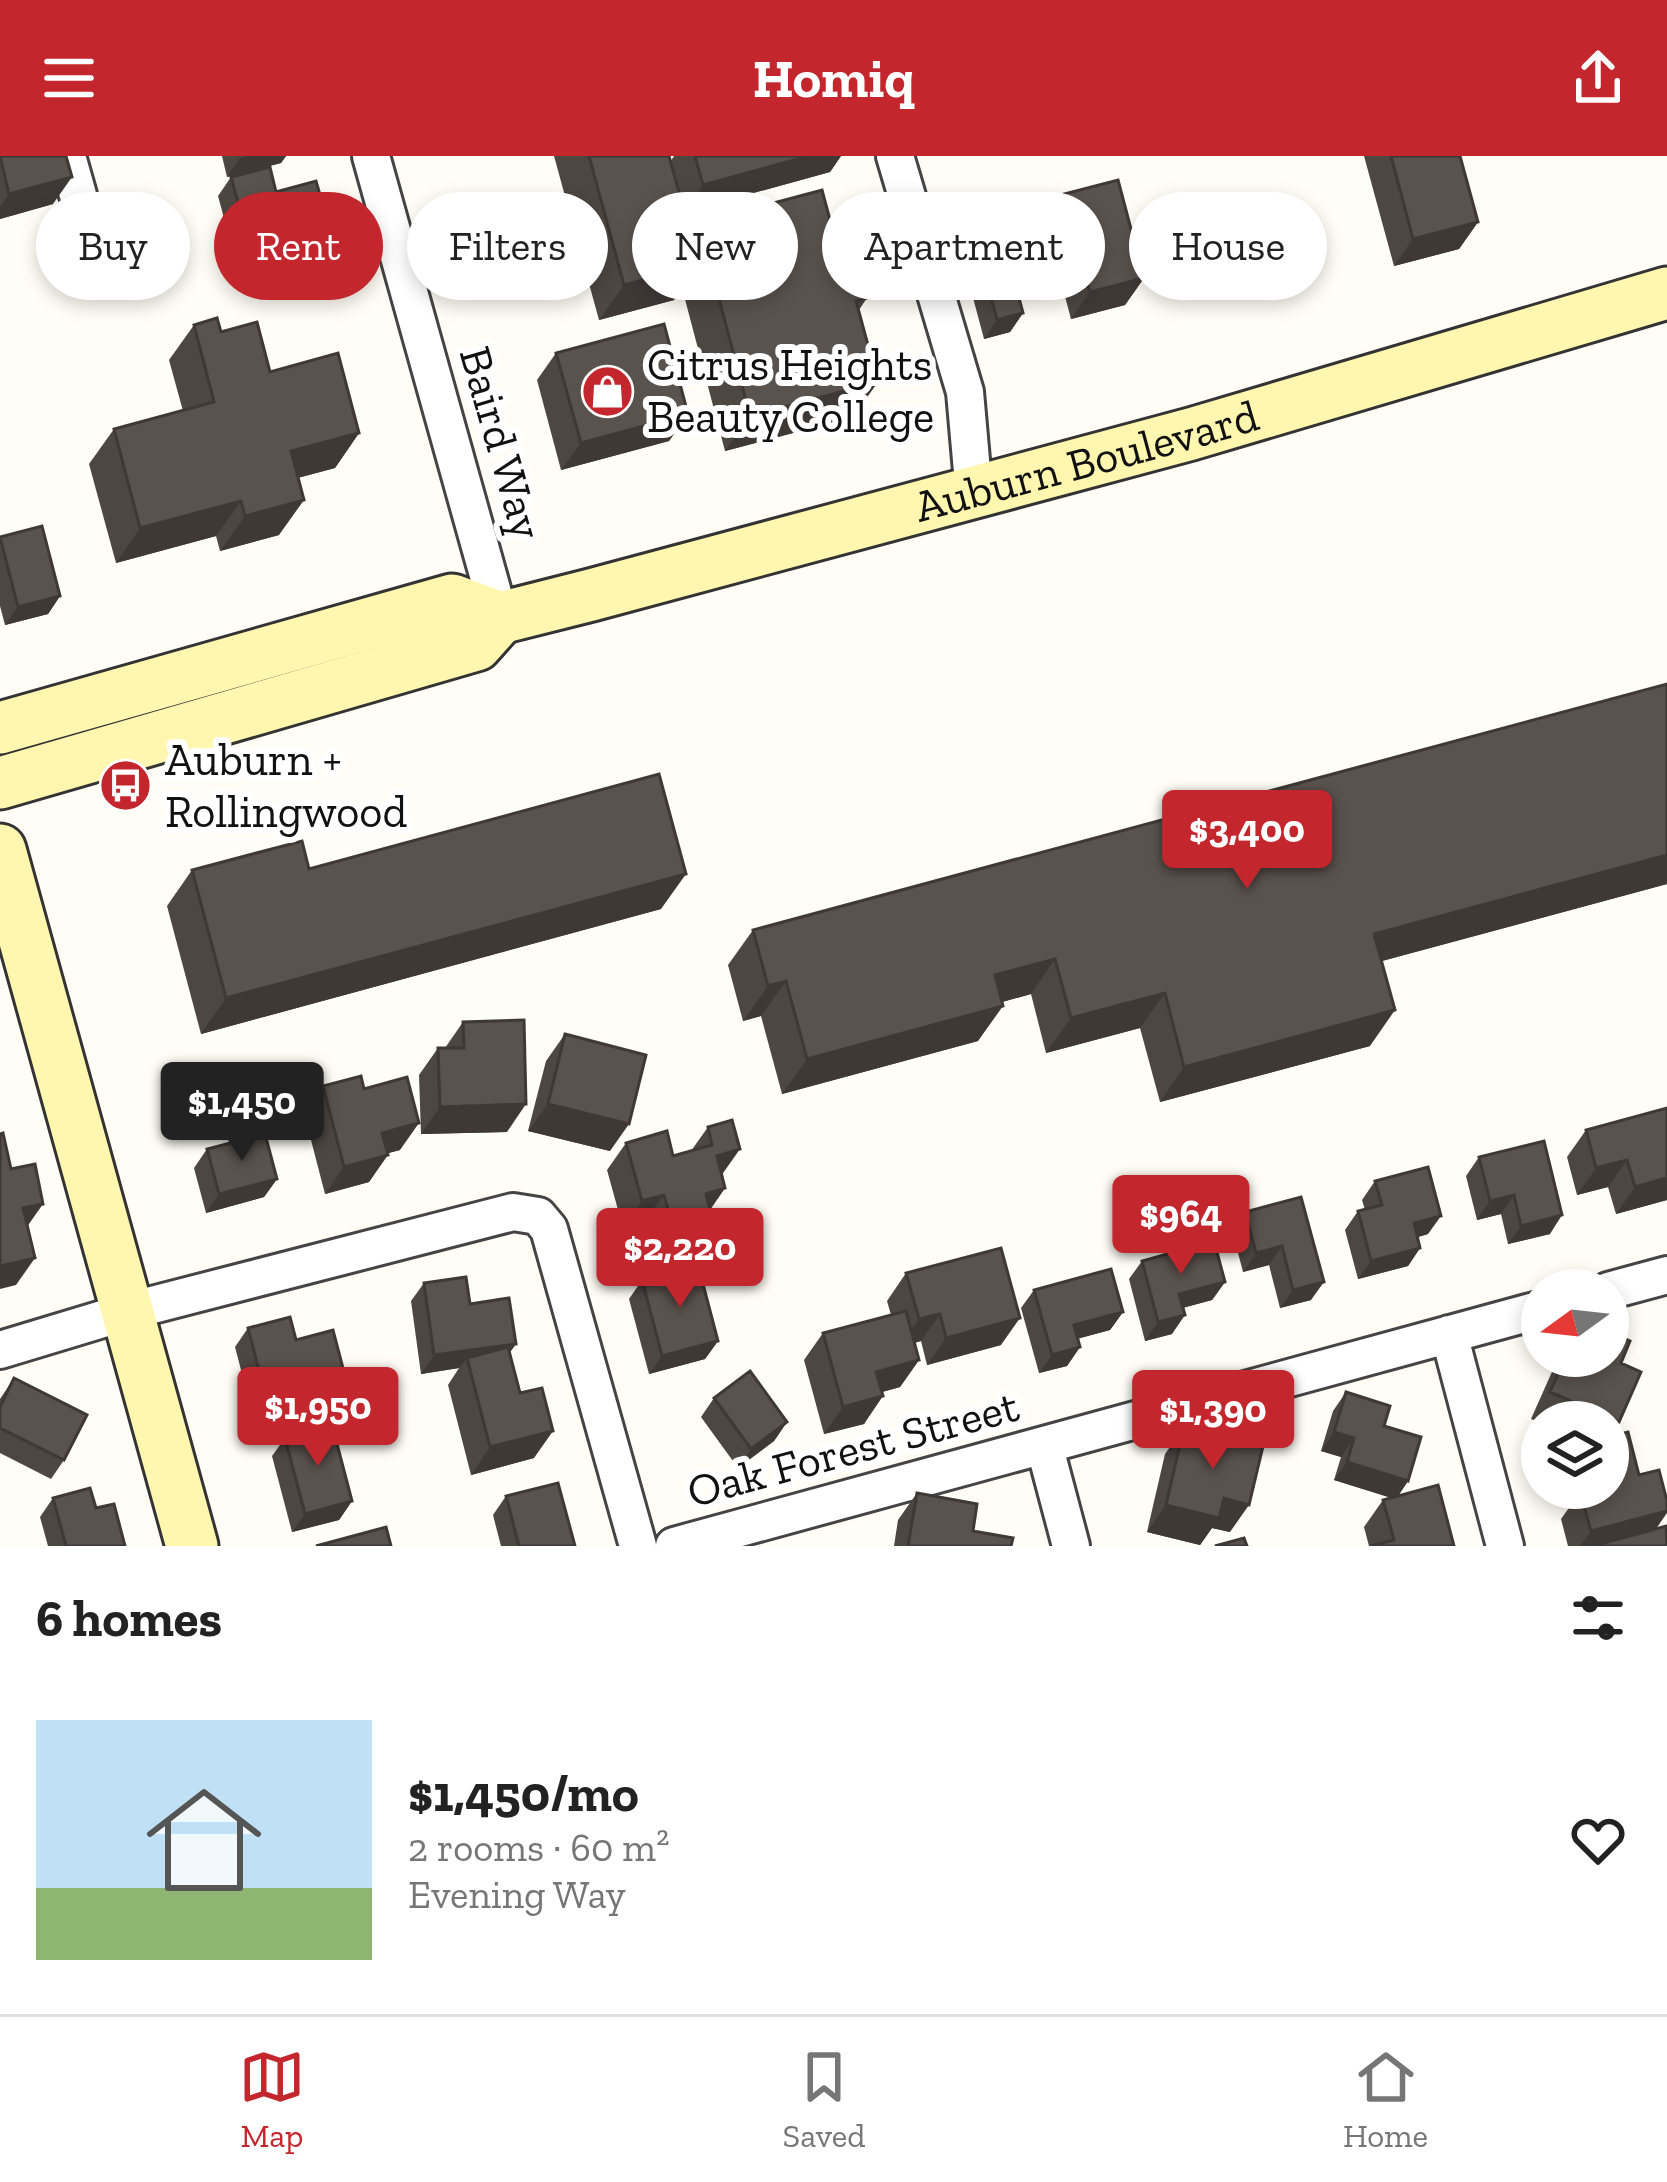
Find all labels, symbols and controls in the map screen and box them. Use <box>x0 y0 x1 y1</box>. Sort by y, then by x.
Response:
icon: menu <box>36 45 102 111</box>
icon: share <box>1565 45 1631 111</box>
text: Homiq <box>753 46 914 111</box>
chip: Buy <box>36 192 190 300</box>
chip: Rent <box>214 192 383 300</box>
chip: Filters <box>407 192 608 300</box>
chip: New <box>632 192 798 300</box>
chip: Apartment <box>822 192 1105 300</box>
chip: House <box>1129 192 1327 300</box>
place label: Citrus Heights Beauty College <box>647 338 934 444</box>
street label: Baird Way <box>448 341 554 545</box>
shop icon: Citrus Heights Beauty College <box>580 363 636 419</box>
street label: Auburn Boulevard <box>909 388 1265 534</box>
place label: Auburn + Rollingwood <box>165 733 407 839</box>
bus stop icon: Auburn + Rollingwood <box>98 758 154 814</box>
pin: $3,400 <box>1149 790 1345 892</box>
text: $3,400 <box>1189 805 1305 852</box>
pin: $1,450 <box>144 1062 340 1164</box>
text: $1,450 <box>188 1077 296 1124</box>
pin: $964 <box>1110 1175 1252 1277</box>
text: $964 <box>1139 1190 1223 1237</box>
pin: $2,220 <box>582 1208 778 1310</box>
text: $2,220 <box>623 1223 737 1270</box>
north arrow <box>1521 1269 1629 1377</box>
map controls <box>1521 1269 1629 1509</box>
pin: $1,950 <box>220 1367 416 1469</box>
pin: $1,390 <box>1115 1370 1311 1472</box>
street label: Oak Forest Street <box>682 1379 1025 1519</box>
text: $1,950 <box>264 1382 372 1429</box>
text: $1,390 <box>1159 1385 1267 1432</box>
button: layers <box>1521 1401 1629 1509</box>
icon: filters <box>1565 1585 1631 1651</box>
text: 6 homes <box>36 1588 222 1649</box>
text: $1,450/mo <box>408 1763 639 1824</box>
icon: home <box>132 1768 276 1912</box>
icon: heart <box>1565 1807 1631 1873</box>
text: 2 rooms · 60 m² <box>408 1824 670 1871</box>
text: Evening Way <box>408 1871 626 1918</box>
tab: Map <box>239 2044 305 2155</box>
tab: Saved <box>783 2044 865 2155</box>
tab: Home <box>1343 2044 1428 2155</box>

